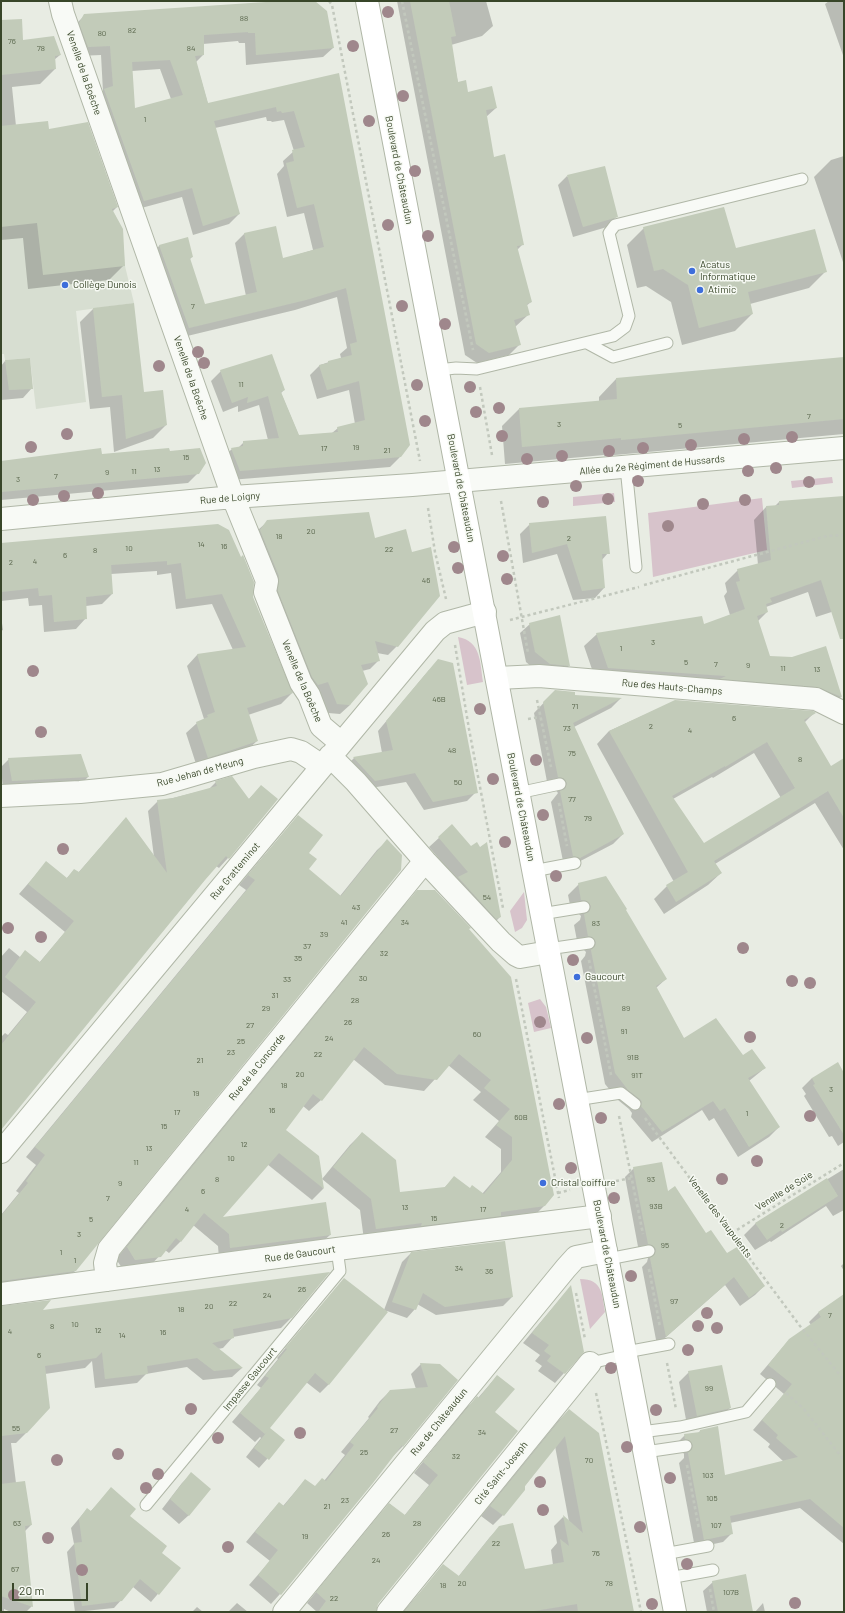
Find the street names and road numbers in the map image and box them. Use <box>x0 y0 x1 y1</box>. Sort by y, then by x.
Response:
street label: Venelle de la Boêche <box>64 29 104 117</box>
street label: Boulevard de Châteaudun <box>383 115 415 225</box>
street label: Venelle de la Boêche <box>171 334 211 422</box>
street label: Boulevard de Châteaudun <box>445 433 477 543</box>
street label: Allée du 2e Régiment de Hussards <box>579 453 725 477</box>
street label: Rue de Loigny <box>199 489 261 507</box>
street label: Venelle de la Boêche <box>279 638 325 724</box>
street label: Rue des Hauts-Champs <box>621 677 723 697</box>
street label: Boulevard de Châteaudun <box>505 752 537 862</box>
street label: Rue Jehan de Meung <box>155 755 245 789</box>
street label: Rue Gratteminot <box>208 840 262 902</box>
street label: Rue de la Concorde <box>226 1031 288 1103</box>
street label: Venelle de Soie <box>753 1169 815 1213</box>
street label: Venelle des Vaupulents <box>685 1174 755 1260</box>
street label: Boulevard de Châteaudun <box>591 1199 623 1309</box>
street label: Rue de Gaucourt <box>264 1243 336 1265</box>
street label: Impasse Gaucourt <box>221 1345 279 1413</box>
street label: Rue de Châteaudun <box>408 1386 470 1458</box>
street label: Cité Saint-Joseph <box>472 1439 530 1507</box>

